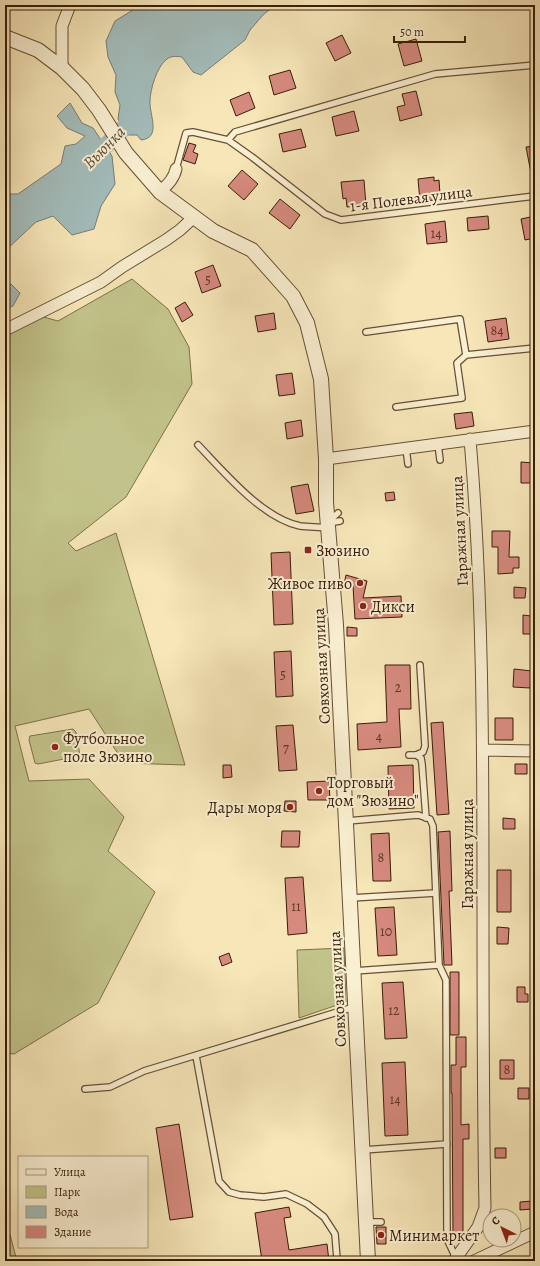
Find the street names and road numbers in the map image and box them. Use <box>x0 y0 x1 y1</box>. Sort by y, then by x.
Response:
street label: 1-я Полевая улица <box>349 180 474 217</box>
street label: Гаражная улица <box>446 475 474 587</box>
street label: Совхозная улица <box>308 607 336 725</box>
street label: Гаражная улица <box>457 798 479 909</box>
street label: Совхозная улица <box>324 930 352 1048</box>

